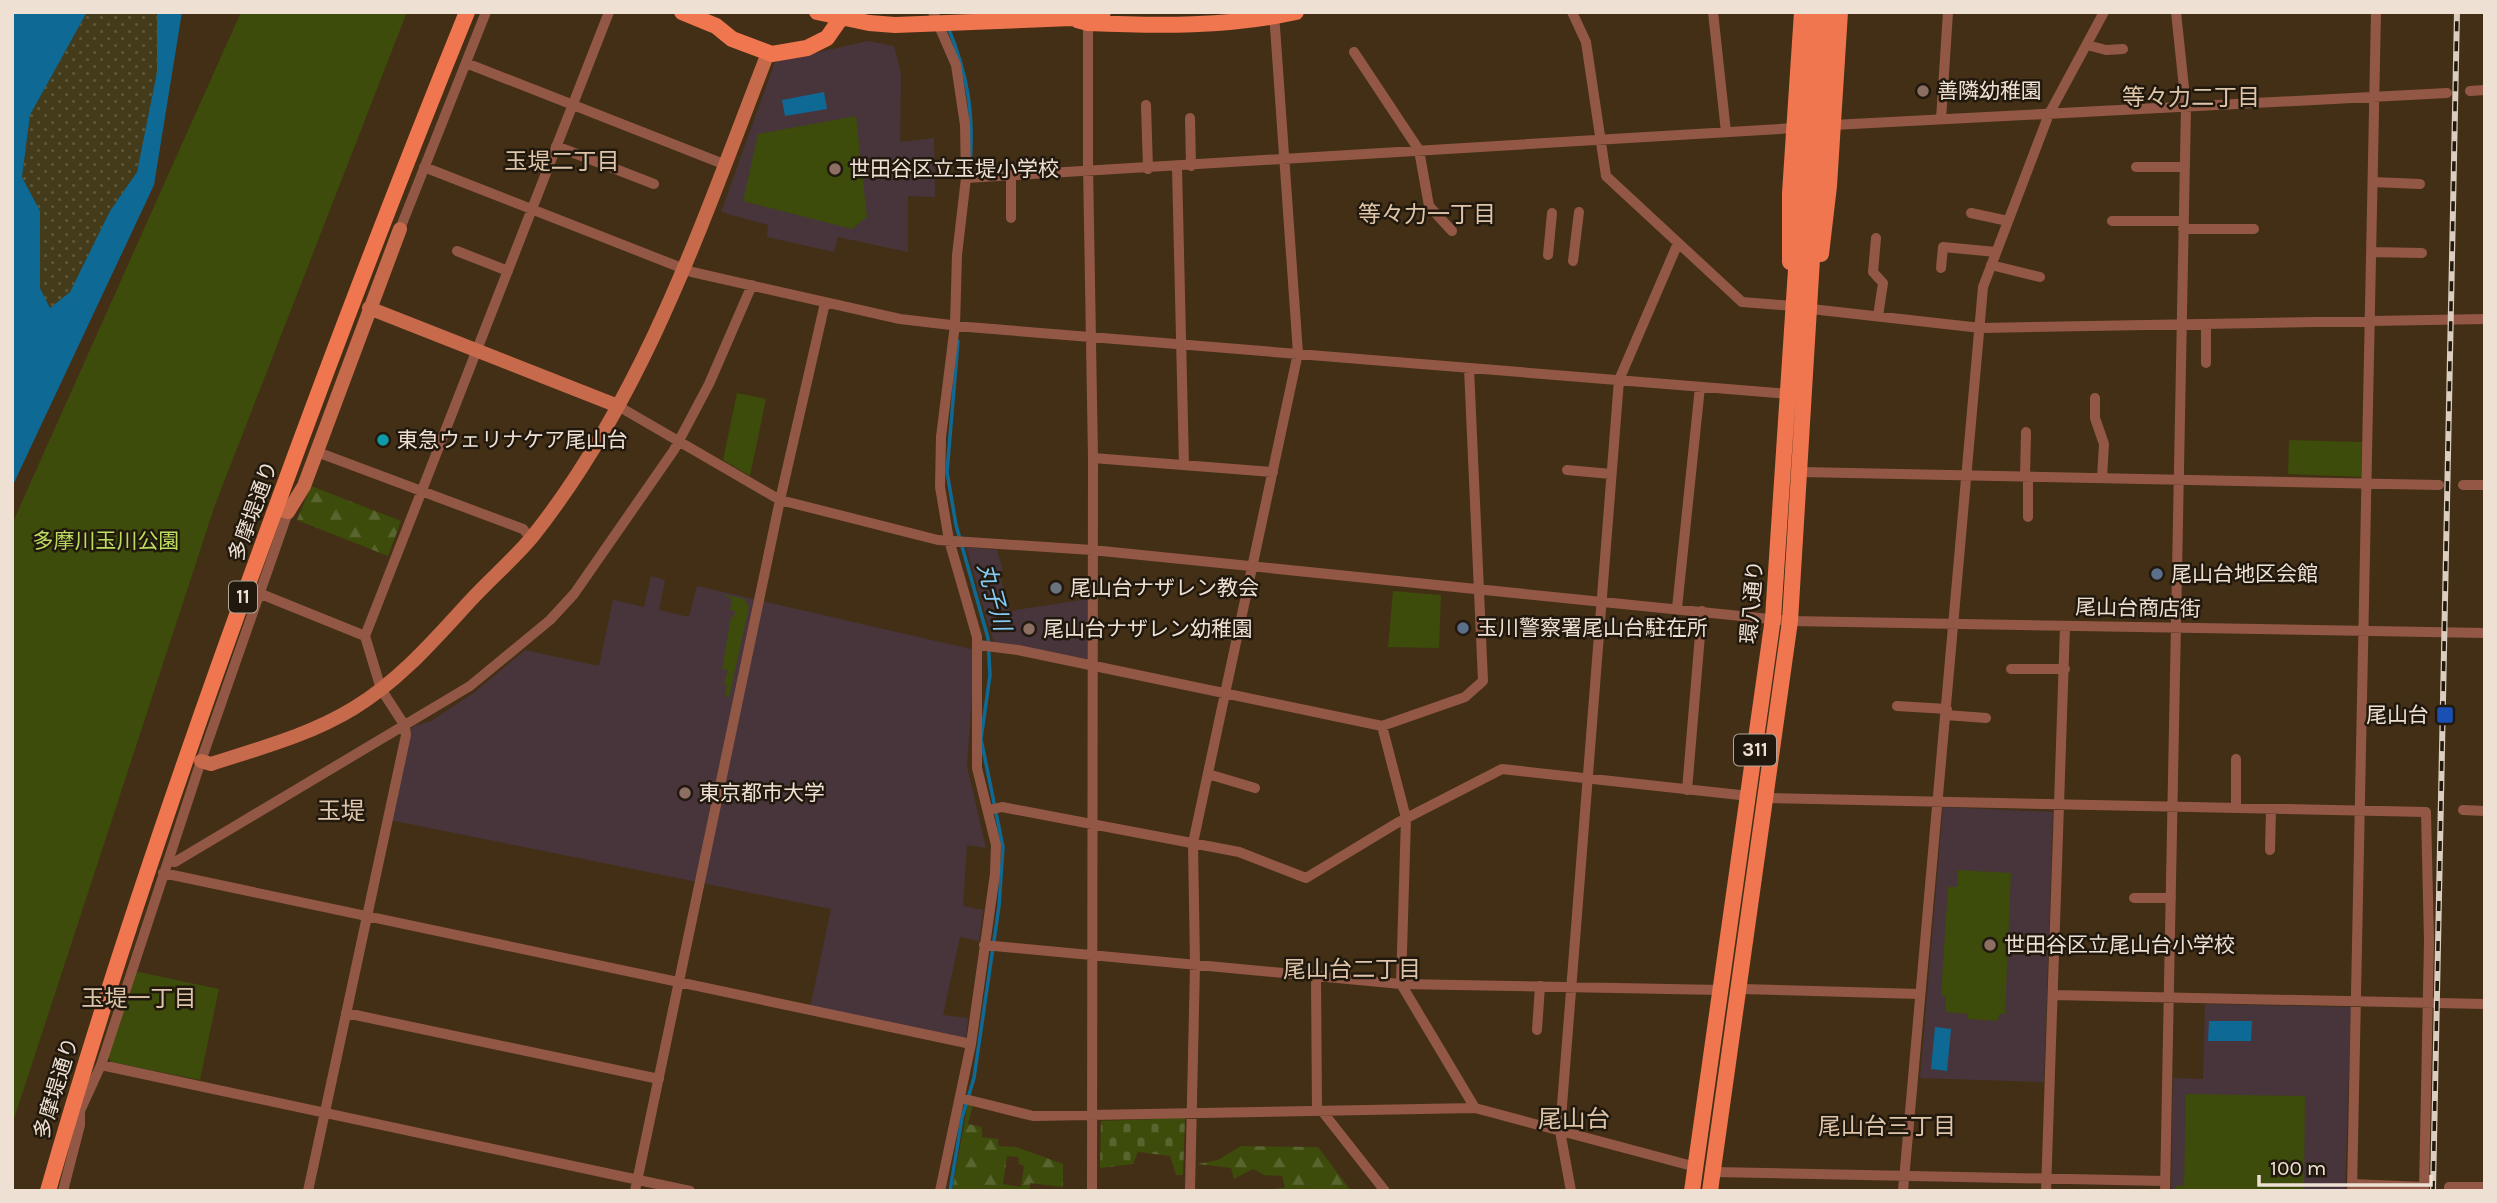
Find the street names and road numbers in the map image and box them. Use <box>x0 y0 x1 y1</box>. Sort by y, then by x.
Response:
street label: 多摩堤通り <box>224 458 282 564</box>
street label: 環八通り <box>1736 559 1768 645</box>
road number: 11 <box>229 582 257 612</box>
street label: 尾山台商店街 <box>2075 595 2201 621</box>
road number: 311 <box>1734 734 1776 765</box>
street label: 多摩堤通り <box>29 1034 83 1142</box>

